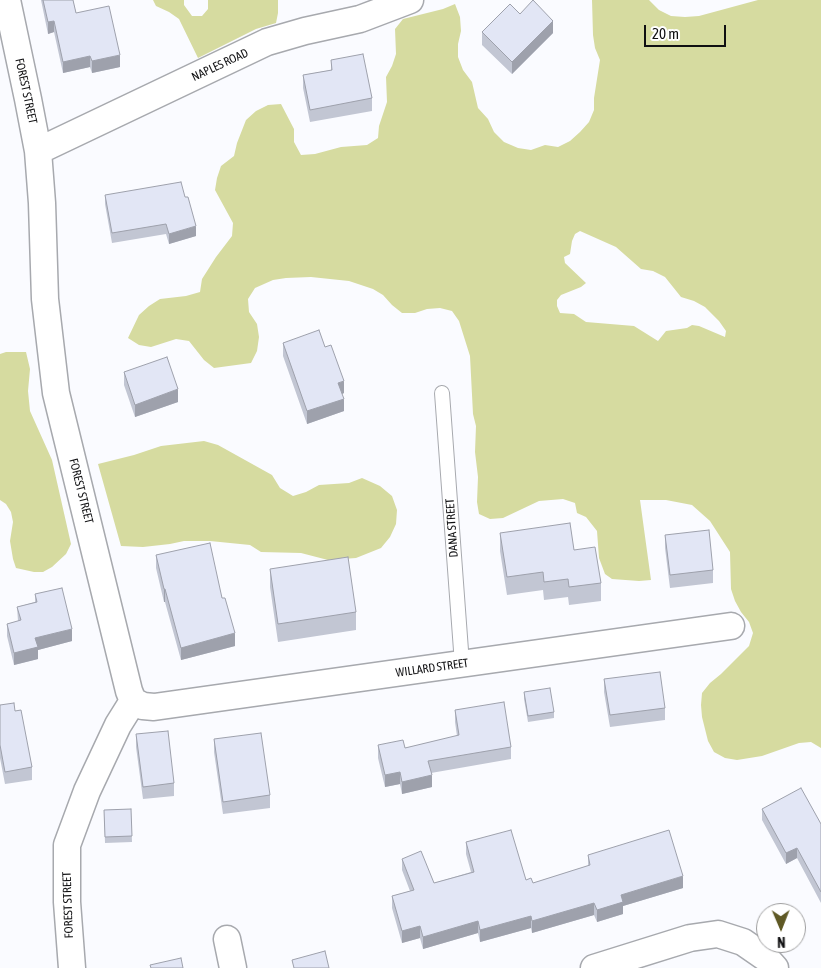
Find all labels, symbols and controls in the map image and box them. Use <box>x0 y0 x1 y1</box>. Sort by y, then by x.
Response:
scale bar <box>646 15 728 47</box>
text: 20 m <box>652 25 679 42</box>
street label: NAPLES ROAD <box>189 46 251 84</box>
street label: FOREST STREET <box>12 57 40 125</box>
street label: FOREST STREET <box>66 457 96 525</box>
street label: DANA STREET <box>443 498 461 558</box>
street label: WILLARD STREET <box>395 656 469 680</box>
street label: FOREST STREET <box>60 871 76 939</box>
north arrow <box>756 903 806 953</box>
text: N <box>777 934 786 950</box>

